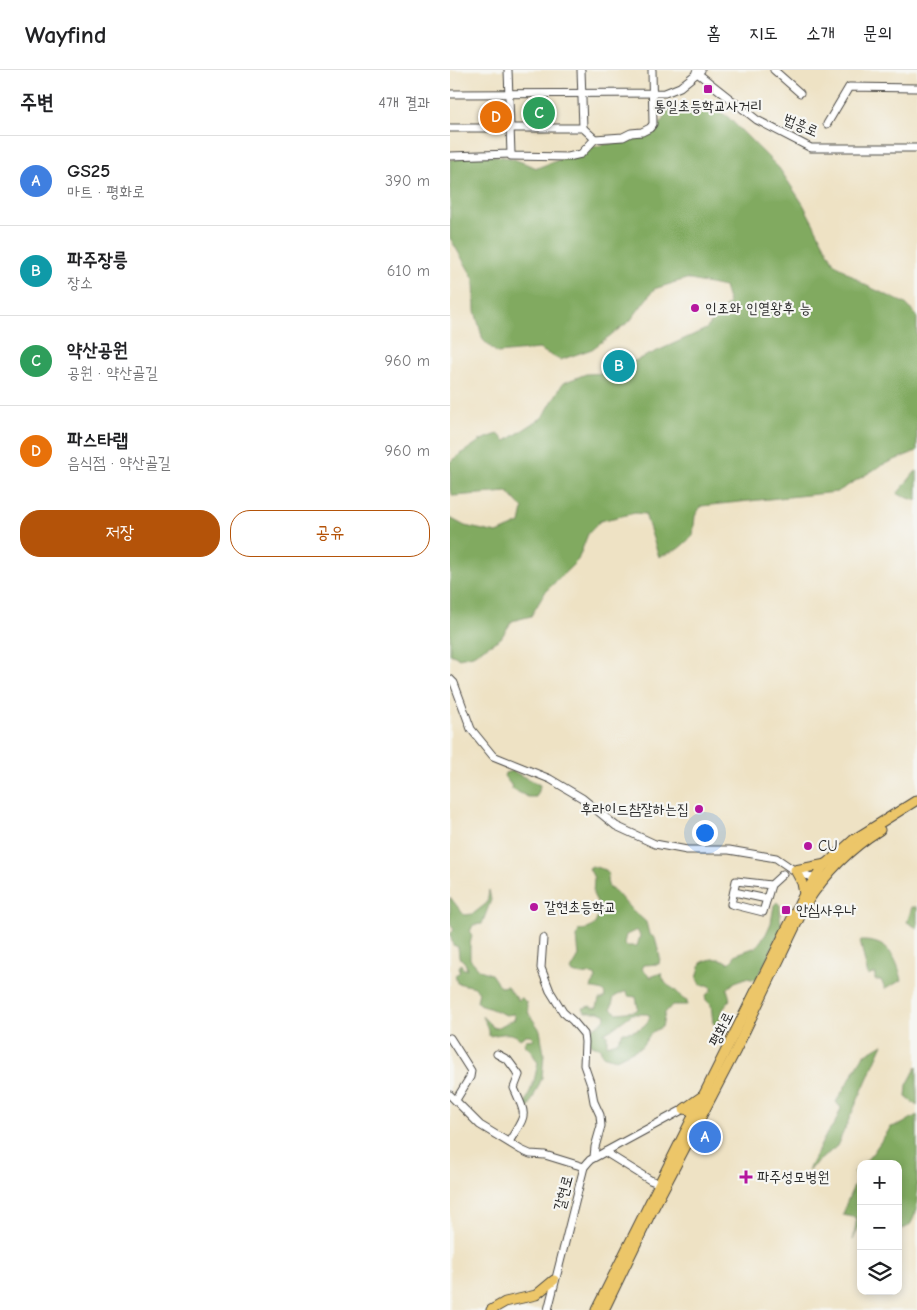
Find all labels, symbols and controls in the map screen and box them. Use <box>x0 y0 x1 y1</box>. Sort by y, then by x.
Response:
text: Wayfind <box>25 21 106 49</box>
text: 홈 <box>707 23 721 44</box>
text: 지도 <box>749 23 778 44</box>
text: 소개 <box>806 23 835 44</box>
text: 문의 <box>863 23 892 44</box>
marker: 통일초등학교사거리 <box>702 83 714 95</box>
text: 주변 <box>20 90 54 114</box>
text: 4개 결과 <box>378 94 430 112</box>
pin: C <box>523 94 555 132</box>
place label: 통일초등학교사거리 <box>654 97 762 115</box>
pin: D <box>480 98 512 136</box>
street label: 법흥로 <box>781 110 821 140</box>
text: GS25 <box>67 160 110 182</box>
text: A <box>32 172 40 190</box>
text: 390 m <box>385 172 430 190</box>
text: 마트 · 평화로 <box>67 183 145 201</box>
text: 파주장릉 <box>67 249 128 271</box>
text: B <box>31 262 41 280</box>
text: 610 m <box>387 262 430 280</box>
text: 장소 <box>67 274 93 292</box>
place label: 인조와 인열왕후 능 <box>705 299 812 317</box>
marker: 인조와 인열왕후 능 <box>689 302 701 314</box>
text: 약산공원 <box>67 339 128 361</box>
pin: B <box>603 347 635 385</box>
text: C <box>31 352 41 370</box>
text: 960 m <box>385 352 430 370</box>
text: 공원 · 약산골길 <box>67 364 158 382</box>
text: 파스타랩 <box>67 429 128 451</box>
text: D <box>31 442 41 460</box>
text: 960 m <box>385 442 430 460</box>
text: 음식점 · 약산골길 <box>67 454 171 472</box>
button: 저장 <box>20 510 220 557</box>
button: 공유 <box>230 510 430 557</box>
place label: 후라이드참잘하는집 <box>580 800 689 818</box>
marker: 후라이드참잘하는집 <box>693 803 705 815</box>
your location <box>692 820 718 846</box>
place label: CU <box>818 837 838 855</box>
marker: CU <box>802 840 814 852</box>
place label: 갈현초등학교 <box>544 898 616 916</box>
marker: 갈현초등학교 <box>528 901 540 913</box>
place label: 안심사우나 <box>796 901 856 919</box>
marker: 안심사우나 <box>780 904 792 916</box>
street label: 평화로 <box>705 1009 737 1049</box>
pin: A <box>689 1118 721 1156</box>
map controls <box>857 1160 902 1295</box>
button: + <box>857 1160 902 1205</box>
place label: 파주성모병원 <box>757 1168 829 1186</box>
marker: 파주성모병원 <box>739 1170 753 1184</box>
street label: 갈현로 <box>550 1173 576 1213</box>
button: − <box>857 1205 902 1250</box>
button: layers <box>857 1250 902 1295</box>

